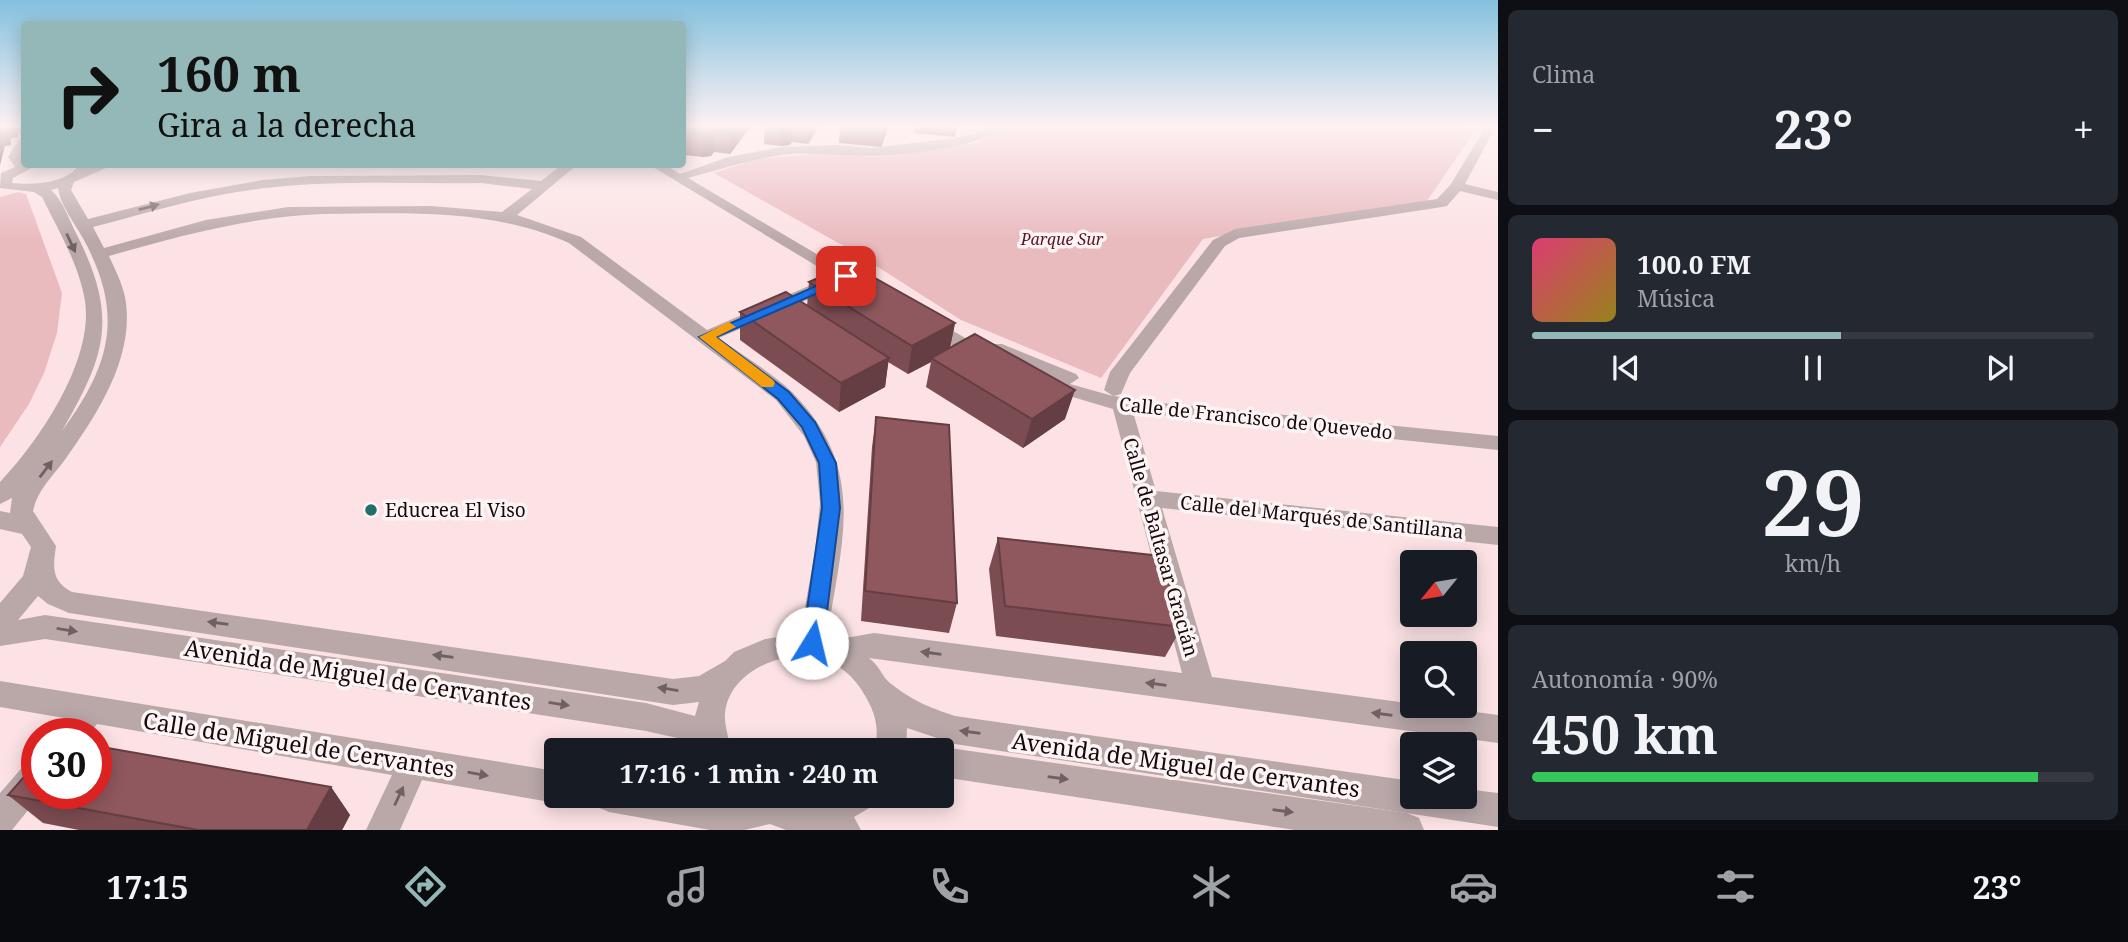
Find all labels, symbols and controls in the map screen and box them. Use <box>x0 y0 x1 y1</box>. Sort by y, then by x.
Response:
text: 160 m <box>157 40 301 106</box>
icon: right <box>42 49 133 140</box>
text: Clima <box>1532 58 1595 90</box>
text: 23° <box>1774 93 1853 164</box>
text: Gira a la derecha <box>157 103 417 146</box>
text: − <box>1532 103 1554 155</box>
text: + <box>2073 103 2094 155</box>
one-way arrow <box>139 202 160 212</box>
park label: Parque Sur <box>1020 228 1104 250</box>
one-way arrow <box>66 233 77 253</box>
pin <box>816 246 876 306</box>
text: 100.0 FM <box>1637 246 1751 282</box>
icon: arrive <box>827 257 865 295</box>
text: Música <box>1637 282 1715 314</box>
icon: previous <box>1607 349 1645 387</box>
icon: pause <box>1794 349 1832 387</box>
icon: next <box>1981 349 2019 387</box>
street label: Calle de Francisco de Quevedo <box>1118 391 1394 445</box>
street label: Calle de Baltasar Gracián <box>1117 434 1205 660</box>
text: 29 <box>1762 439 1864 563</box>
one-way arrow <box>38 460 53 478</box>
street label: Calle del Marqués de Santillana <box>1179 489 1465 545</box>
place label: Educrea El Viso <box>385 497 526 523</box>
marker: Educrea El Viso <box>363 502 379 518</box>
text: km/h <box>1785 547 1841 579</box>
north arrow <box>1400 550 1477 626</box>
map controls <box>1400 550 1477 809</box>
position arrow <box>775 606 849 680</box>
one-way arrow <box>207 618 229 629</box>
one-way arrow <box>56 625 78 636</box>
street label: Avenida de Miguel de Cervantes <box>182 631 534 717</box>
button: search <box>1400 641 1477 718</box>
one-way arrow <box>920 647 942 658</box>
one-way arrow <box>432 651 454 662</box>
text: Autonomía · 90% <box>1532 663 1718 695</box>
one-way arrow <box>1145 678 1167 689</box>
one-way arrow <box>657 683 679 694</box>
text: 450 km <box>1532 698 1718 769</box>
one-way arrow <box>548 699 570 710</box>
street label: Calle de Miguel de Cervantes <box>141 704 457 784</box>
one-way arrow <box>1371 708 1393 719</box>
speed limit sign: 30 <box>21 718 112 809</box>
street label: Avenida de Miguel de Cervantes <box>1010 724 1362 804</box>
one-way arrow <box>959 726 981 737</box>
button: layers <box>1400 732 1477 809</box>
text: 17:16 · 1 min · 240 m <box>619 755 879 791</box>
one-way arrow <box>467 769 489 780</box>
one-way arrow <box>1047 773 1069 784</box>
one-way arrow <box>393 786 404 806</box>
one-way arrow <box>1272 806 1294 817</box>
icon: directions <box>401 862 450 911</box>
icon: music <box>663 862 712 911</box>
icon: phone <box>925 862 974 911</box>
icon: climate <box>1187 862 1236 911</box>
icon: car <box>1449 862 1498 911</box>
icon: filters <box>1711 862 1760 911</box>
text: 17:15 <box>106 865 188 908</box>
text: 23° <box>1973 865 2021 908</box>

